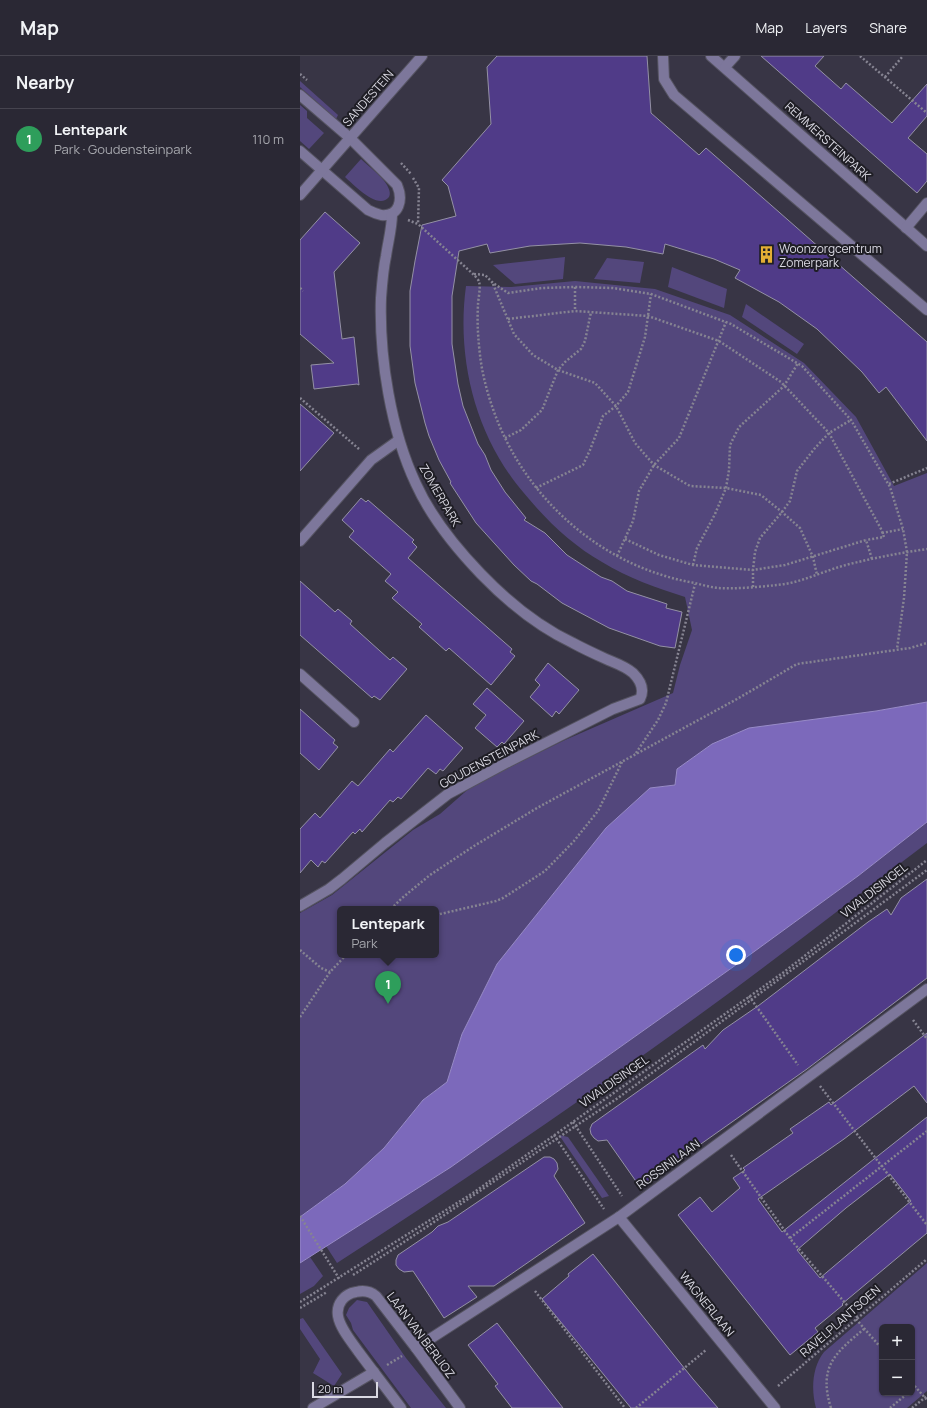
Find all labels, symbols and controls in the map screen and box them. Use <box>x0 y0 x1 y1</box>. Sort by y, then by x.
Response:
text: Map <box>20 15 59 41</box>
text: Map <box>755 18 783 37</box>
text: Layers <box>805 18 847 37</box>
text: Share <box>869 18 907 37</box>
street label: SANDESTEIN <box>339 66 397 130</box>
text: Nearby <box>16 71 74 94</box>
street label: REMMERSTEINPARK <box>781 98 875 185</box>
text: Lentepark <box>54 119 127 140</box>
text: 1 <box>26 130 32 148</box>
text: 110 m <box>252 130 284 148</box>
text: Park · Goudensteinpark <box>54 140 192 158</box>
place label: Woonzorgcentrum Zomerpark <box>779 240 882 271</box>
building icon: Woonzorgcentrum Zomerpark <box>756 245 776 265</box>
street label: ZOMERPARK <box>415 461 465 530</box>
street label: GOUDENSTEINPARK <box>436 725 542 792</box>
street label: VIVALDISINGEL <box>837 858 911 922</box>
popup <box>337 906 439 958</box>
text: Lentepark <box>351 913 425 934</box>
text: Park <box>351 934 377 952</box>
your location <box>726 945 746 965</box>
pin: 1 <box>375 971 401 1004</box>
street label: VIVALDISINGEL <box>576 1051 652 1111</box>
street label: ROSSINILAAN <box>633 1135 703 1193</box>
street label: WAGNERLAAN <box>676 1268 738 1340</box>
street label: RAVELPLANTSOEN <box>796 1281 884 1361</box>
street label: LAAN VAN BERLIOZ <box>383 1288 459 1382</box>
map controls <box>879 1324 915 1396</box>
button: + <box>879 1324 915 1360</box>
button: − <box>879 1360 915 1396</box>
scale bar <box>312 1380 378 1399</box>
text: 20 m <box>318 1381 343 1396</box>

